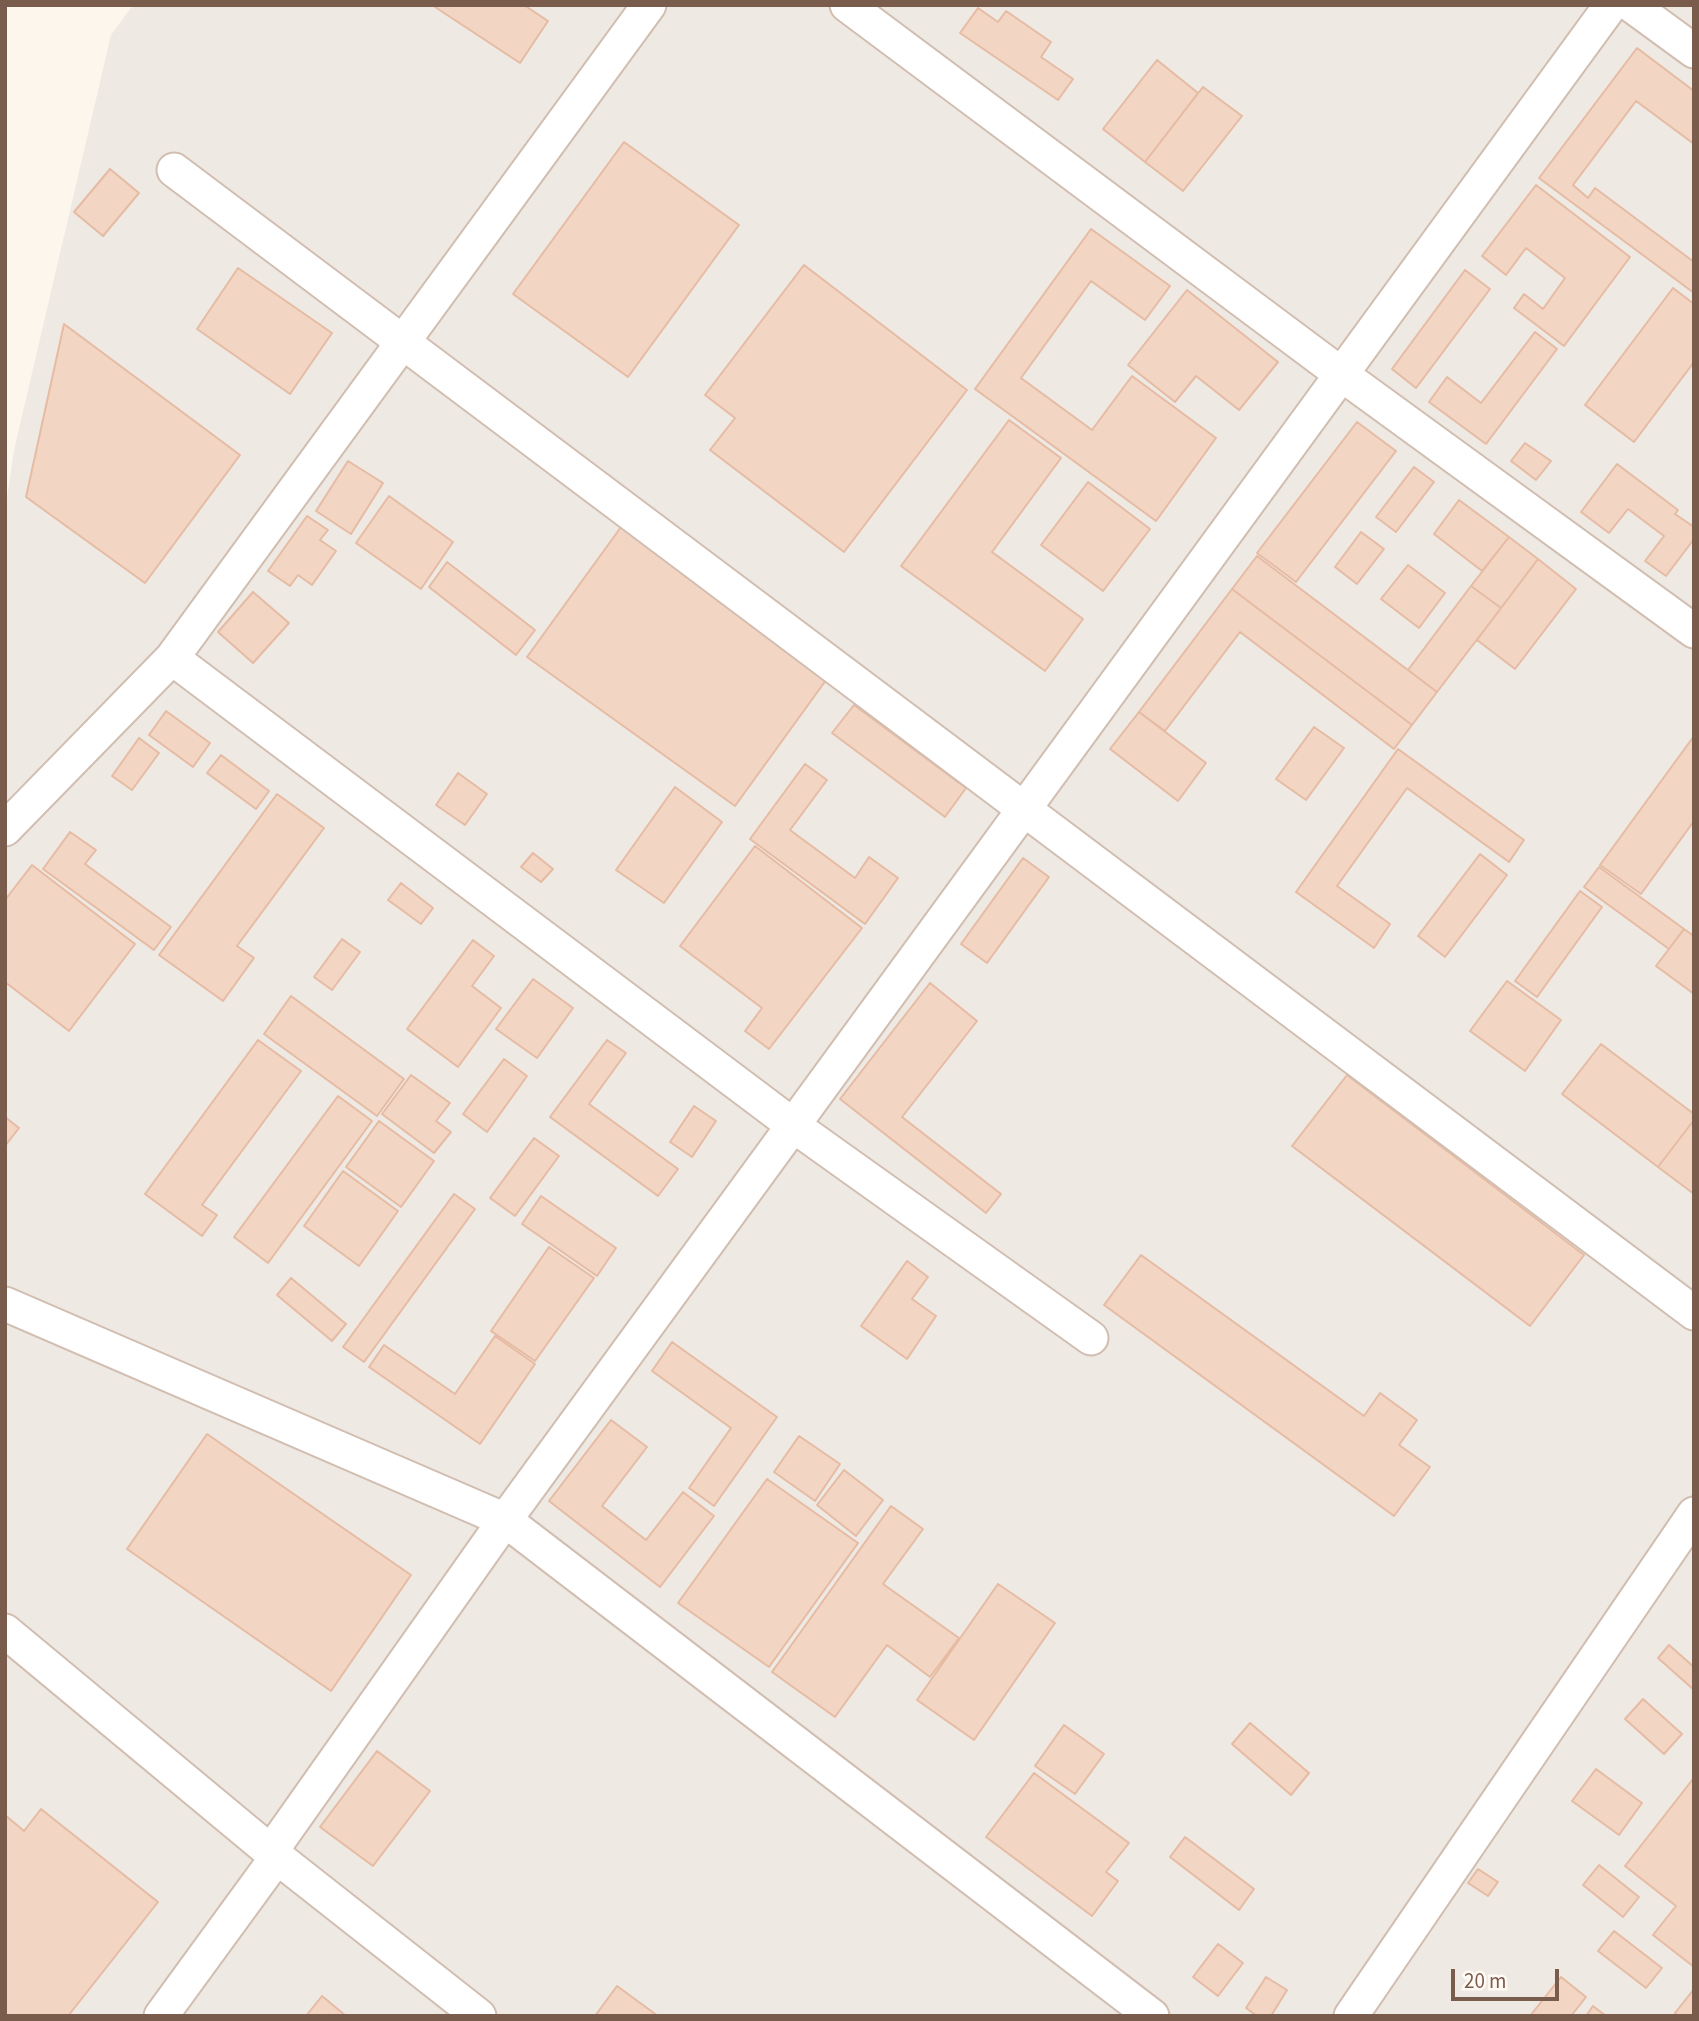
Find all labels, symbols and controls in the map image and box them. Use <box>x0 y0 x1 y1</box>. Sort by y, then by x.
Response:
scale bar <box>1454 1954 1562 1998</box>
text: 20 m <box>1464 1966 1506 1996</box>

